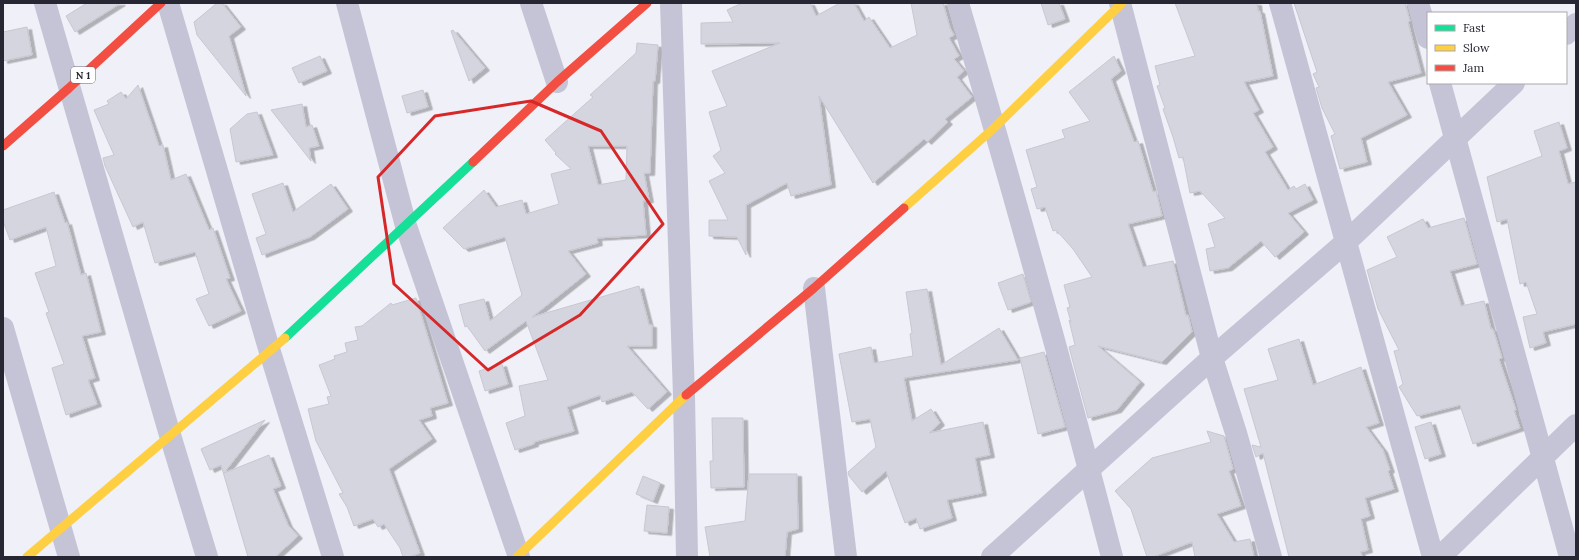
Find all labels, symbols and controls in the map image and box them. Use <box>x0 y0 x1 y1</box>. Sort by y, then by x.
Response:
legend <box>1427 12 1567 84</box>
text: Fast <box>1463 20 1486 35</box>
text: Slow <box>1463 40 1490 55</box>
text: Jam <box>1462 60 1484 75</box>
road number: N 1 <box>71 67 95 83</box>

